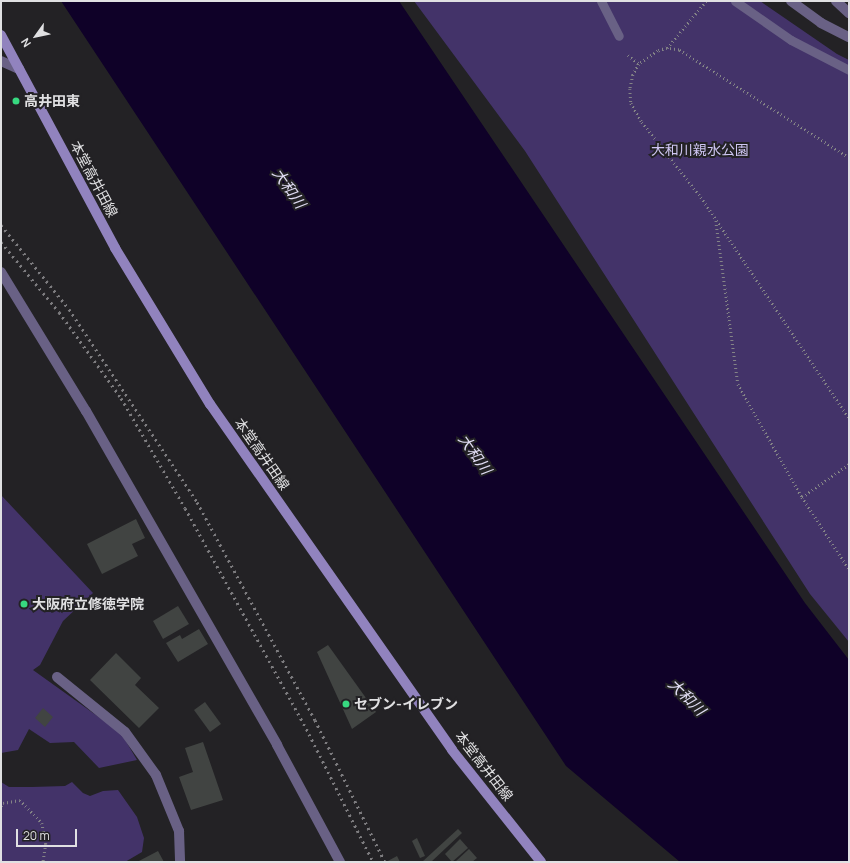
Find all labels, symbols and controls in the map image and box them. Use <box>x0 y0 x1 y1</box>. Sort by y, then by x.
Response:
north arrow <box>16 16 56 56</box>
text: N <box>17 35 34 50</box>
place label: 高井田東 <box>24 93 80 109</box>
marker: 高井田東 <box>11 96 21 106</box>
street label: 本堂高井田線 <box>67 138 121 220</box>
park label: 大和川親水公園 <box>651 142 749 158</box>
water label: 大和川 <box>269 164 309 212</box>
street label: 本堂高井田線 <box>231 415 293 493</box>
water label: 大和川 <box>455 430 495 478</box>
place label: 大阪府立修徳学院 <box>32 596 144 612</box>
marker: 大阪府立修徳学院 <box>19 599 29 609</box>
water label: 大和川 <box>665 675 709 719</box>
place label: セブン-イレブン <box>354 696 458 712</box>
marker: セブン-イレブン <box>341 699 351 709</box>
street label: 本堂高井田線 <box>452 728 516 804</box>
scale bar <box>18 821 79 847</box>
text: 20 m <box>23 827 50 844</box>

